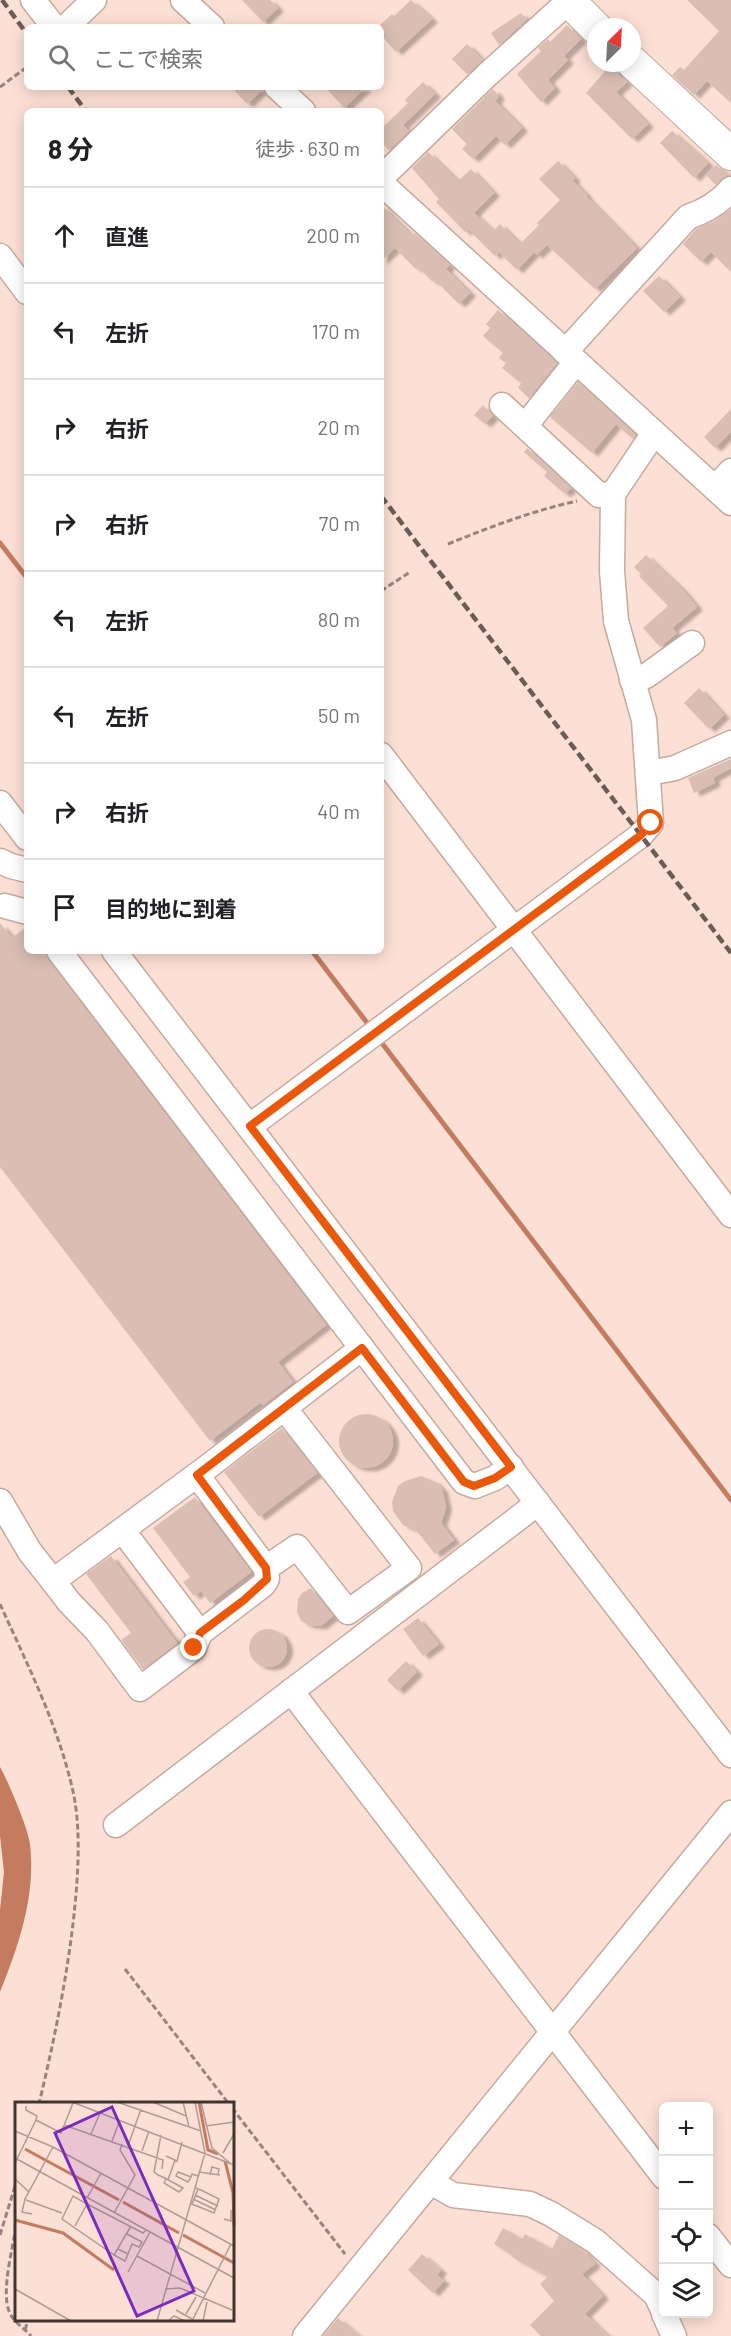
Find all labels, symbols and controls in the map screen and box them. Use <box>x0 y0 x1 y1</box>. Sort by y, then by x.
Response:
north arrow <box>587 18 641 72</box>
search box <box>24 24 384 90</box>
icon: search <box>45 41 78 74</box>
text: ここで検索 <box>93 45 203 71</box>
text: 8 分 <box>48 133 93 164</box>
text: 徒歩 · 630 m <box>255 136 360 160</box>
icon: ahead <box>48 219 81 252</box>
text: 直進 <box>105 223 149 249</box>
text: 200 m <box>306 223 360 247</box>
icon: left <box>48 315 81 348</box>
text: 左折 <box>105 319 149 345</box>
text: 170 m <box>312 319 360 343</box>
icon: right <box>48 411 81 444</box>
text: 右折 <box>105 415 149 441</box>
text: 20 m <box>317 415 360 439</box>
icon: right <box>48 507 81 540</box>
text: 右折 <box>105 511 149 537</box>
text: 70 m <box>319 511 360 535</box>
icon: left <box>48 603 81 636</box>
text: 左折 <box>105 607 149 633</box>
text: 80 m <box>318 607 360 631</box>
icon: left <box>48 699 81 732</box>
text: 左折 <box>105 703 149 729</box>
text: 50 m <box>318 703 360 727</box>
icon: right <box>48 795 81 828</box>
text: 右折 <box>105 799 149 825</box>
text: 40 m <box>317 799 360 823</box>
route start <box>637 809 663 835</box>
icon: arrive <box>48 891 81 924</box>
text: 目的地に到着 <box>105 895 237 921</box>
route end <box>180 1634 206 1660</box>
inset map <box>15 2102 234 2321</box>
map controls <box>659 2102 713 2318</box>
button: + <box>659 2102 713 2156</box>
button: − <box>659 2156 713 2210</box>
button: locate <box>659 2210 713 2264</box>
button: layers <box>659 2264 713 2318</box>

